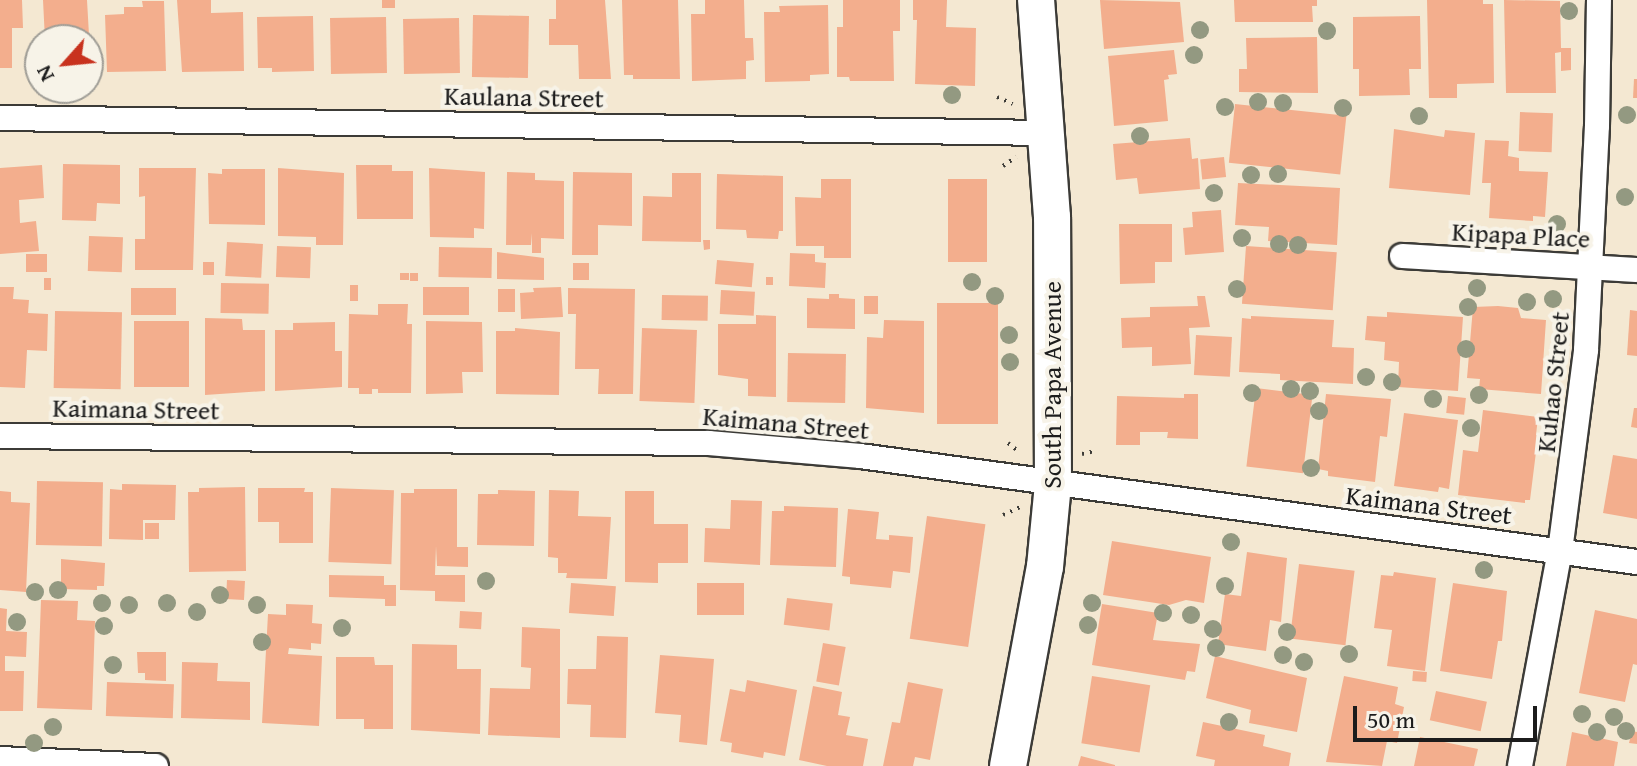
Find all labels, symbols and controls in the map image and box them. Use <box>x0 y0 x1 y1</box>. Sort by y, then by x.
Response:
north arrow <box>24 24 104 104</box>
text: N <box>27 60 62 88</box>
street label: Kaulana Street <box>444 80 604 114</box>
street label: Kipapa Place <box>1451 216 1591 254</box>
street label: South Papa Avenue <box>1036 281 1068 489</box>
street label: Kuhao Street <box>1530 310 1576 454</box>
street label: Kaimana Street <box>52 392 220 426</box>
street label: Kaimana Street <box>702 400 870 446</box>
street label: Kaimana Street <box>1344 479 1514 531</box>
scale bar <box>1357 690 1541 740</box>
text: 50 m <box>1367 702 1415 737</box>

